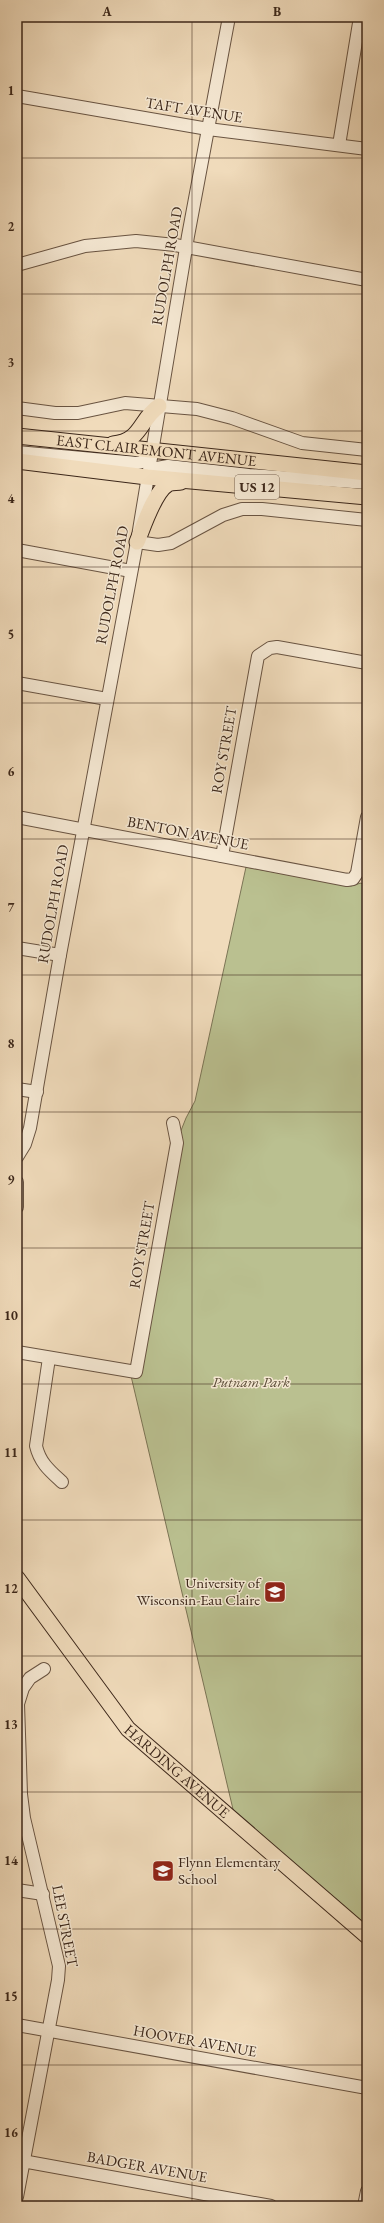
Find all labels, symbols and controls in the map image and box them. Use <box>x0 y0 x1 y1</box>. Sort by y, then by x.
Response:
text: A <box>101 3 112 20</box>
text: B <box>273 3 281 20</box>
text: 1 <box>8 82 15 99</box>
street label: TAFT AVENUE <box>144 92 245 127</box>
street label: RUDOLPH ROAD <box>147 205 186 327</box>
text: 2 <box>8 218 15 235</box>
text: 3 <box>8 354 15 371</box>
street label: EAST CLAIREMONT AVENUE <box>55 430 258 470</box>
road number: US 12 <box>235 475 279 499</box>
text: 4 <box>8 490 15 507</box>
street label: RUDOLPH ROAD <box>91 524 132 646</box>
text: 5 <box>8 626 14 643</box>
street label: ROY STREET <box>206 704 241 795</box>
text: 6 <box>8 763 15 780</box>
street label: BENTON AVENUE <box>126 811 251 854</box>
street label: RUDOLPH ROAD <box>33 843 72 965</box>
text: 7 <box>8 899 15 916</box>
text: 8 <box>8 1035 15 1052</box>
text: 9 <box>8 1171 15 1188</box>
street label: ROY STREET <box>124 1199 159 1290</box>
text: 10 <box>4 1307 18 1324</box>
park label: Putnam Park <box>212 1372 290 1391</box>
text: 11 <box>4 1444 18 1461</box>
place label: University of Wisconsin-Eau Claire <box>137 1573 262 1609</box>
school or university icon: University of Wisconsin-Eau Claire <box>262 1579 288 1605</box>
text: 12 <box>4 1580 18 1597</box>
text: 13 <box>4 1716 18 1733</box>
street label: HARDING AVENUE <box>120 1720 234 1822</box>
text: 14 <box>4 1852 18 1869</box>
place label: Flynn Elementary School <box>178 1852 281 1888</box>
school or university icon: Flynn Elementary School <box>150 1858 176 1884</box>
street label: LEE STREET <box>48 1883 83 1970</box>
text: 15 <box>4 1988 18 2005</box>
street label: HOOVER AVENUE <box>132 2020 259 2061</box>
text: 16 <box>4 2124 18 2141</box>
street label: BADGER AVENUE <box>85 2147 209 2187</box>

